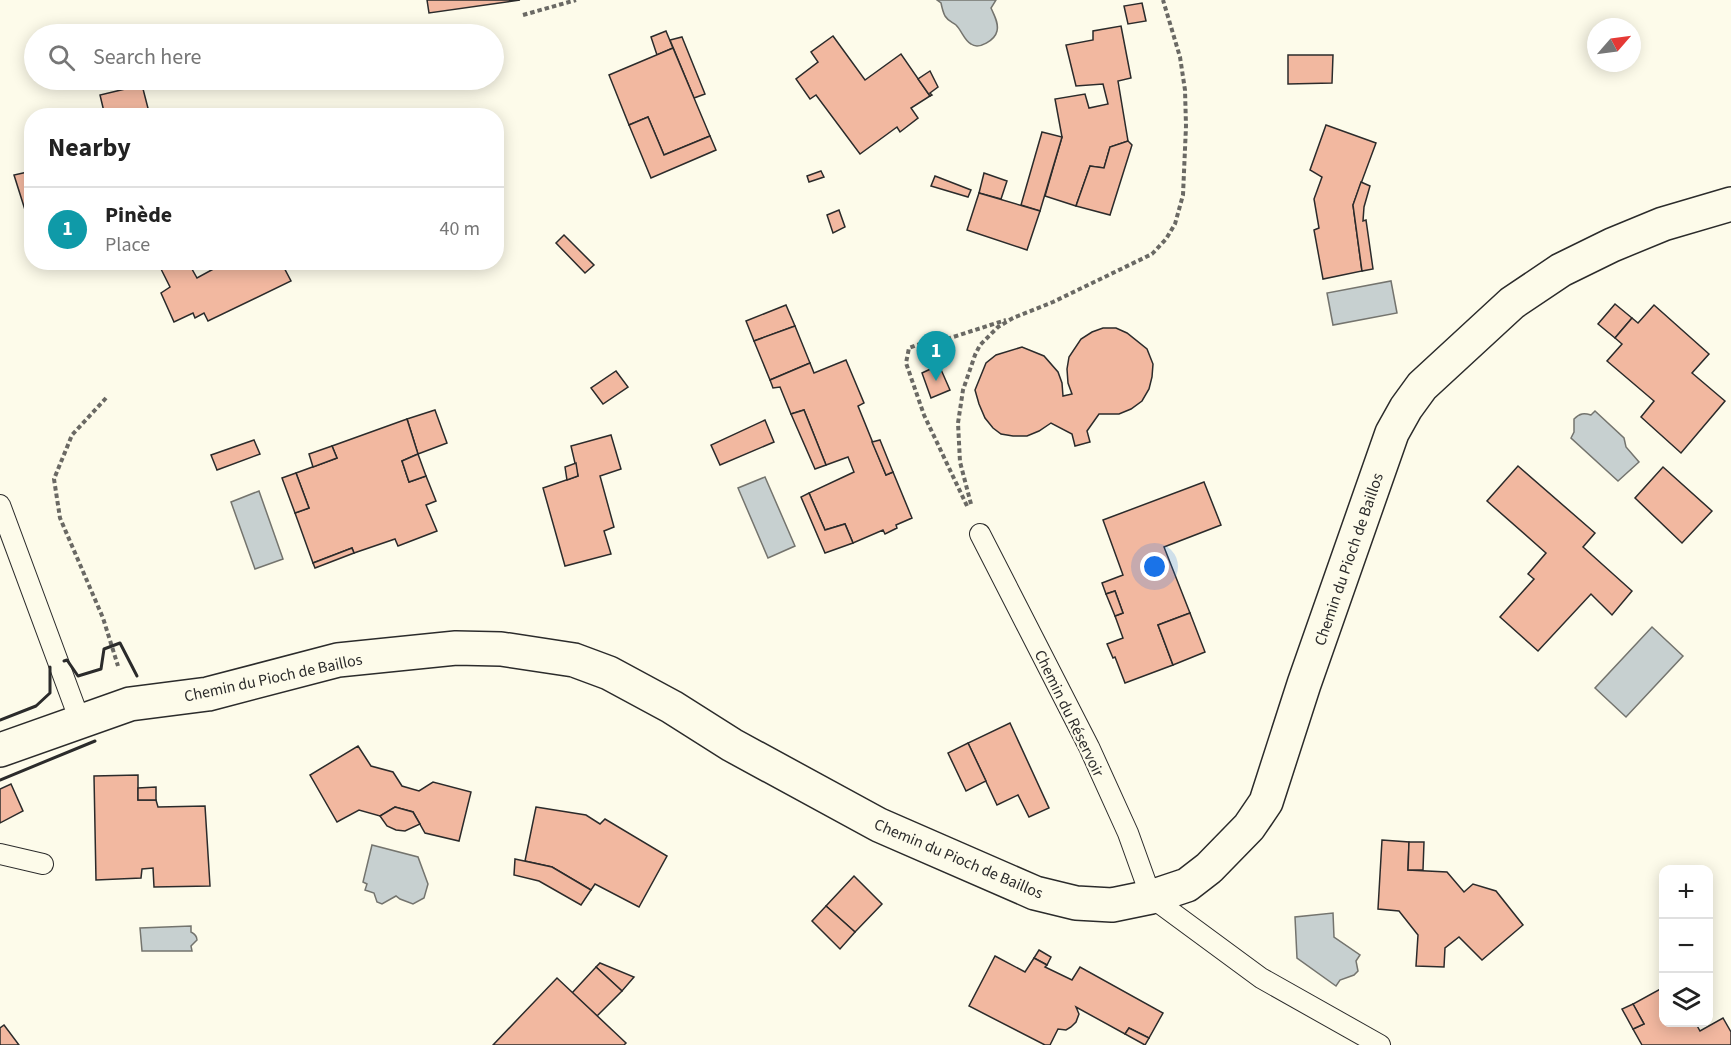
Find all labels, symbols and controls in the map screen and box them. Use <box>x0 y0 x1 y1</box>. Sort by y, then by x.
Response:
north arrow <box>1587 18 1641 72</box>
search box <box>24 24 504 90</box>
icon: search <box>45 41 78 74</box>
text: Search here <box>93 41 201 73</box>
text: Nearby <box>48 129 131 166</box>
text: Pinède <box>105 199 172 231</box>
text: 1 <box>62 215 73 243</box>
text: 40 m <box>440 215 480 243</box>
text: Place <box>105 231 150 259</box>
pin: 1 <box>916 332 956 381</box>
street label: Chemin du Pioch de Baillos <box>1309 470 1389 649</box>
your location <box>1140 552 1169 581</box>
street label: Chemin du Réservoir <box>1029 646 1110 781</box>
street label: Chemin du Pioch de Baillos <box>182 648 365 708</box>
street label: Chemin du Pioch de Baillos <box>871 813 1047 905</box>
map controls <box>1659 865 1713 1027</box>
button: + <box>1659 865 1713 919</box>
button: − <box>1659 919 1713 973</box>
button: layers <box>1659 973 1713 1027</box>

